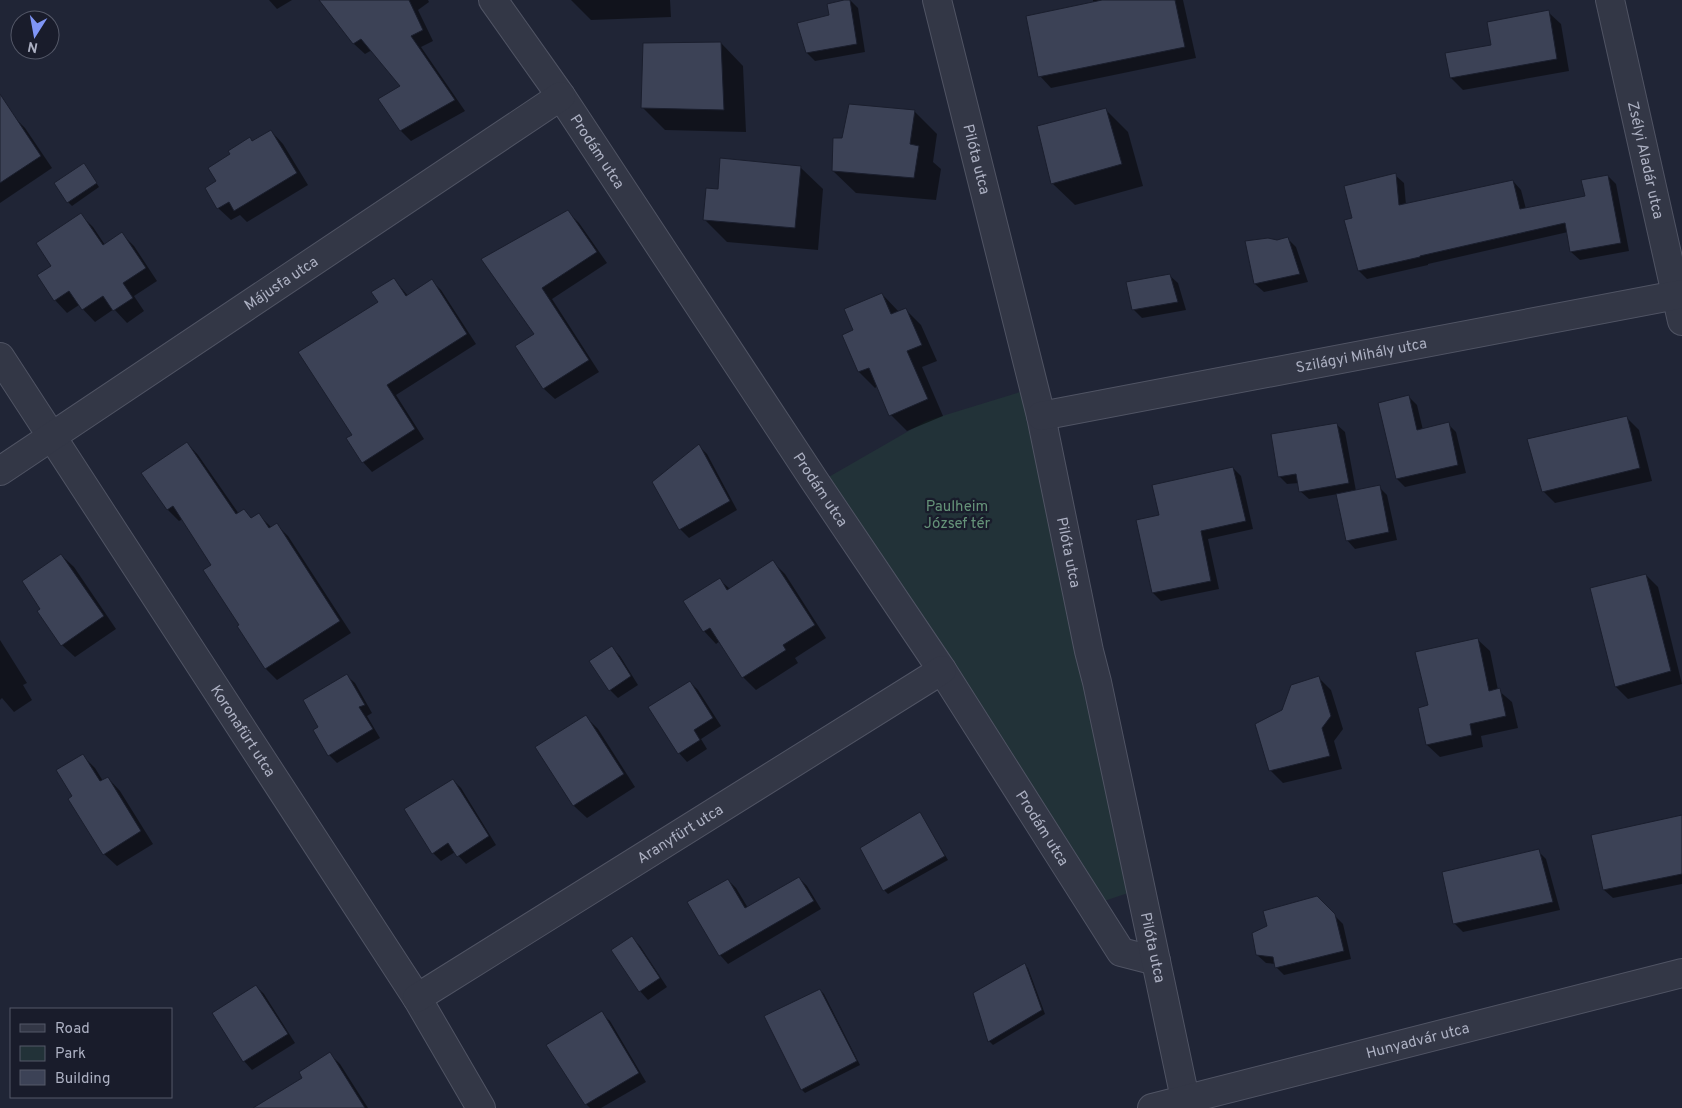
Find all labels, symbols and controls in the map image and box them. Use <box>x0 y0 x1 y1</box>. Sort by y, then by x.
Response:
north arrow <box>10 10 60 60</box>
text: N <box>26 37 39 56</box>
street label: Zsélyi Aladár utca <box>1622 100 1667 221</box>
street label: Prodám utca <box>565 111 628 193</box>
street label: Pilóta utca <box>957 122 993 197</box>
street label: Májusfa utca <box>241 253 322 316</box>
street label: Szilágyi Mihály utca <box>1294 335 1429 378</box>
street label: Prodám utca <box>788 450 851 531</box>
park label: Paulheim József tér <box>924 498 990 534</box>
street label: Pilóta utca <box>1051 516 1084 590</box>
street label: Koronafürt utca <box>205 682 279 781</box>
street label: Prodám utca <box>1010 788 1072 870</box>
street label: Aranyfürt utca <box>634 801 727 869</box>
street label: Pilóta utca <box>1135 911 1168 985</box>
legend <box>10 1008 172 1098</box>
text: Road <box>55 1020 90 1039</box>
street label: Hunyadvár utca <box>1364 1020 1472 1064</box>
text: Park <box>55 1045 86 1064</box>
text: Building <box>55 1070 110 1089</box>

